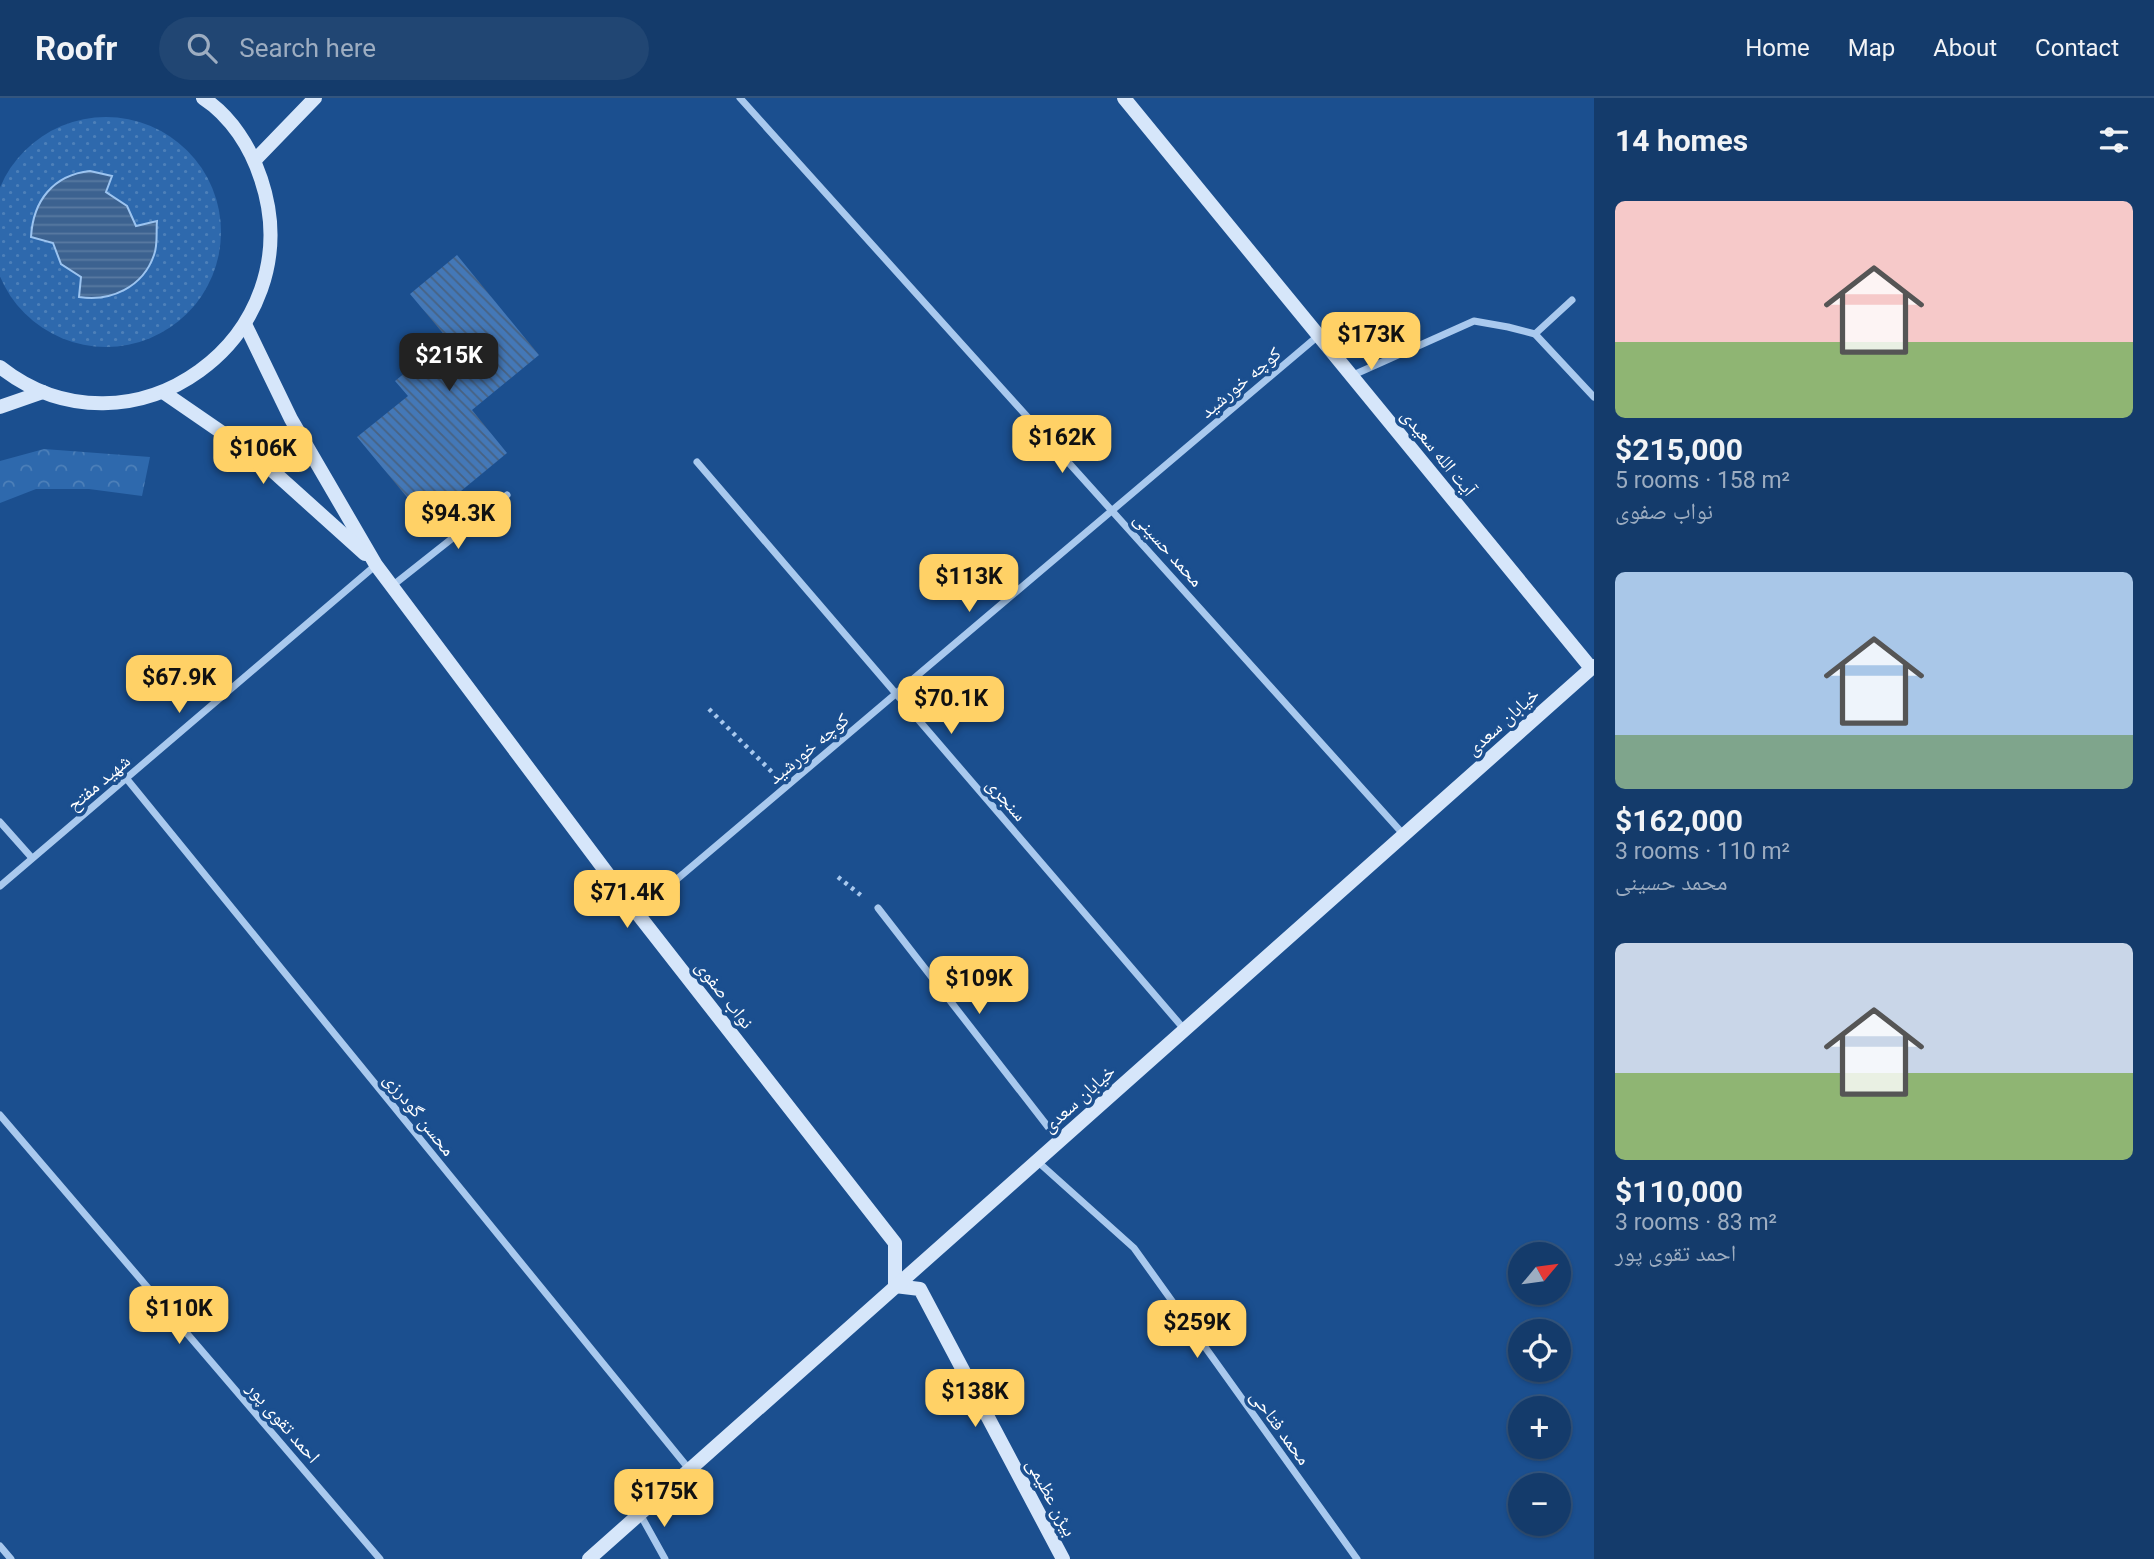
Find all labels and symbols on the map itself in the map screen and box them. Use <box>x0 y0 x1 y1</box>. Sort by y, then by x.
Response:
pin: $173K <box>1322 313 1420 372</box>
pin: $215K <box>400 334 498 393</box>
street label: کوچه خورشید <box>1195 342 1286 423</box>
street label: آیت الله سعیدی <box>1396 404 1482 502</box>
pin: $162K <box>1013 416 1111 475</box>
pin: $106K <box>214 426 312 486</box>
pin: $94.3K <box>401 491 515 551</box>
street label: محمد حسینی <box>1129 507 1208 592</box>
pin: $113K <box>920 554 1018 614</box>
pin: $67.9K <box>122 656 236 715</box>
pin: $70.1K <box>894 676 1008 736</box>
street label: خیابان سعدی <box>1461 682 1544 760</box>
street label: کوچه خورشید <box>763 708 854 789</box>
street label: شهید مفتح <box>62 749 135 816</box>
street label: سنجری <box>982 773 1032 826</box>
pin: $71.4K <box>570 870 684 930</box>
street label: نواب صفوی <box>691 955 759 1033</box>
pin: $109K <box>930 956 1028 1016</box>
street label: خیابان سعدی <box>1037 1059 1120 1137</box>
street label: محسن گودرزی <box>379 1068 460 1161</box>
north arrow <box>1508 1242 1572 1306</box>
pin: $110K <box>130 1286 228 1346</box>
pin: $259K <box>1148 1300 1246 1360</box>
pin: $138K <box>926 1370 1024 1429</box>
street label: احمد تقوی پور <box>241 1376 325 1468</box>
street label: محمد فتاحی <box>1246 1385 1316 1470</box>
street label: بیژن عظیمی <box>1021 1454 1082 1540</box>
pin: $175K <box>615 1470 713 1529</box>

